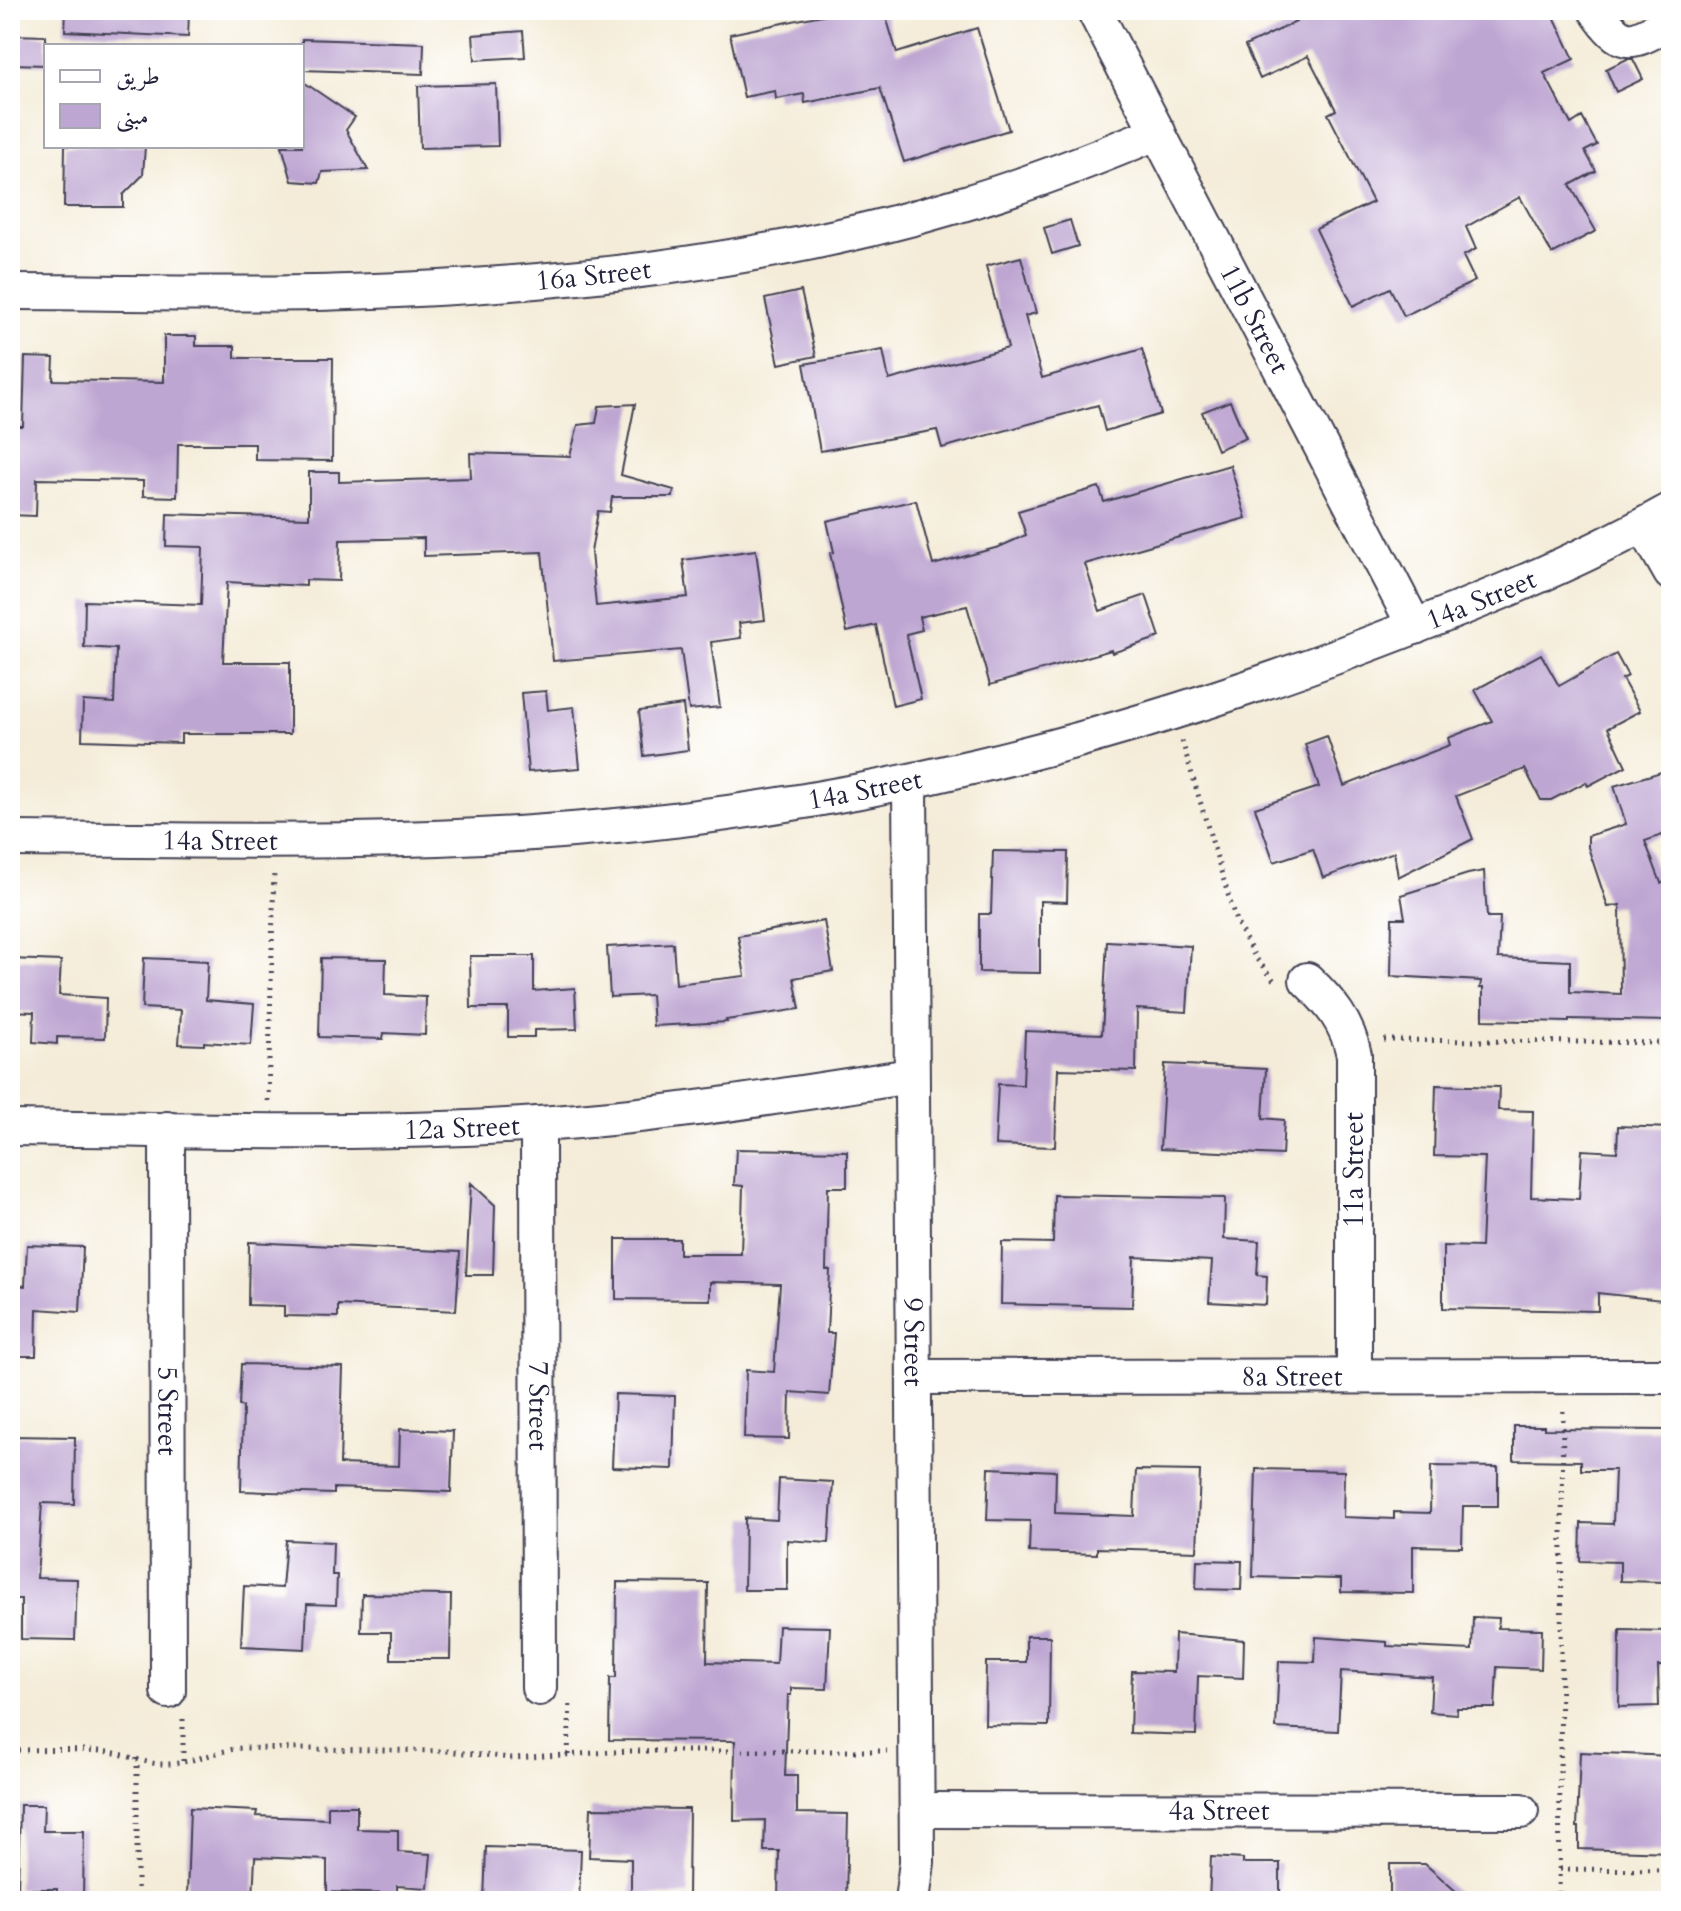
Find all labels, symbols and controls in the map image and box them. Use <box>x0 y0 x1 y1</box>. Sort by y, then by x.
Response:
legend <box>44 44 304 148</box>
text: طريق <box>116 60 160 93</box>
text: مبنى <box>116 100 149 133</box>
street label: 16a Street <box>534 250 653 300</box>
street label: 11b Street <box>1210 257 1299 380</box>
street label: 14a Street <box>1421 560 1542 639</box>
street label: 14a Street <box>805 760 926 819</box>
street label: 14a Street <box>162 821 278 860</box>
street label: 12a Street <box>404 1106 521 1149</box>
street label: 11a Street <box>1335 1112 1373 1228</box>
street label: 9 Street <box>894 1297 933 1387</box>
street label: 8a Street <box>1241 1357 1343 1396</box>
street label: 7 Street <box>519 1361 558 1451</box>
street label: 5 Street <box>148 1366 187 1456</box>
street label: 4a Street <box>1168 1791 1270 1830</box>

